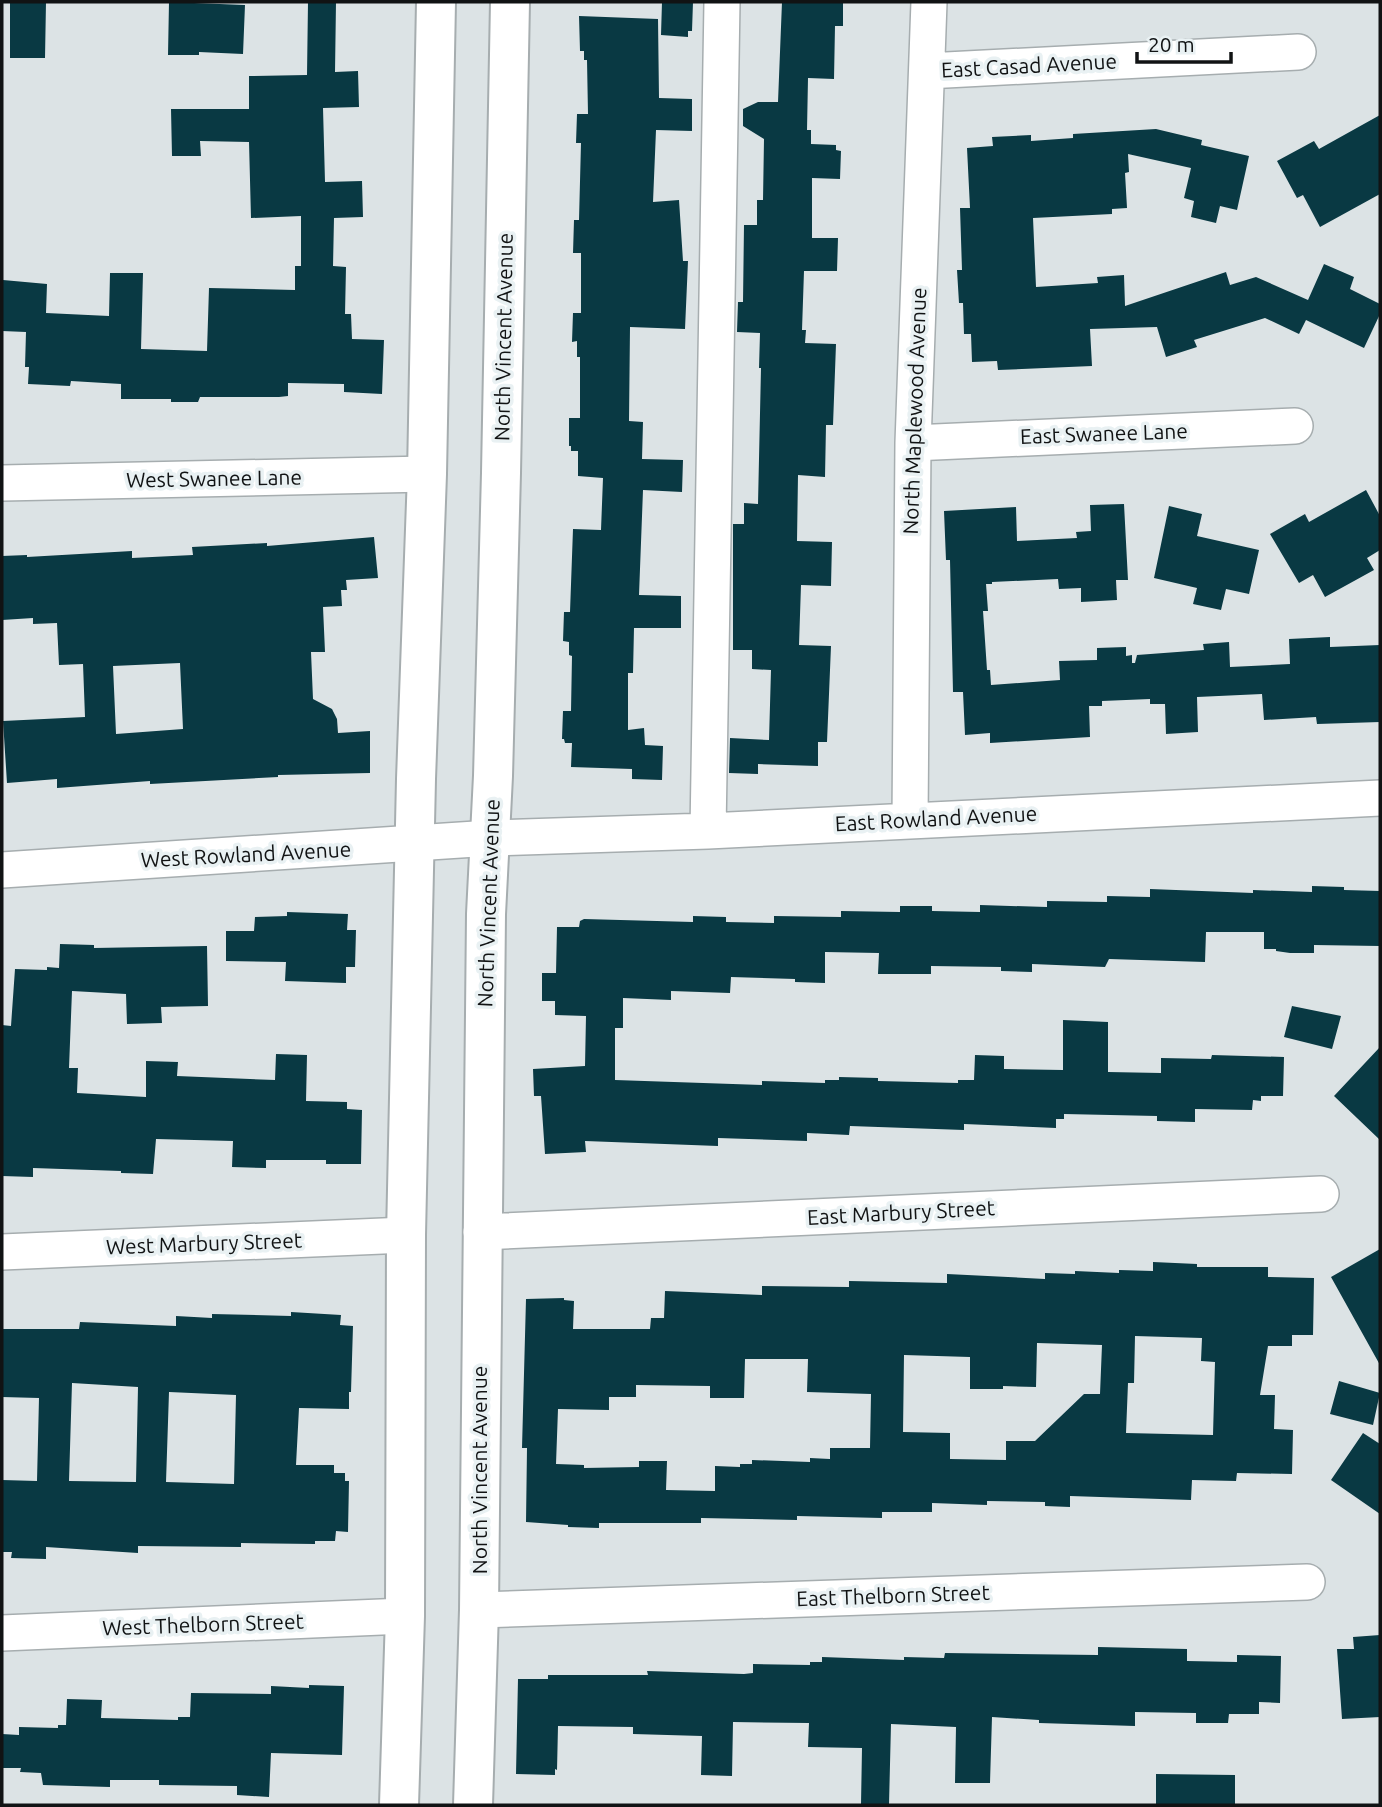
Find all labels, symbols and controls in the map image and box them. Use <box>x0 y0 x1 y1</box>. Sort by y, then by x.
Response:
scale bar <box>1137 21 1232 65</box>
text: 20 m <box>1148 32 1195 56</box>
street label: East Casad Avenue <box>940 48 1118 82</box>
street label: North Vincent Avenue <box>489 233 517 441</box>
street label: North Maplewood Avenue <box>898 287 930 535</box>
street label: East Swanee Lane <box>1020 418 1188 448</box>
street label: West Swanee Lane <box>126 464 302 492</box>
street label: North Vincent Avenue <box>472 798 504 1008</box>
street label: East Rowland Avenue <box>834 801 1038 835</box>
street label: West Rowland Avenue <box>140 837 352 871</box>
street label: East Marbury Street <box>806 1195 995 1229</box>
street label: West Marbury Street <box>106 1228 302 1258</box>
street label: North Vincent Avenue <box>467 1366 491 1574</box>
street label: East Thelborn Street <box>796 1580 990 1610</box>
street label: West Thelborn Street <box>102 1608 304 1640</box>

